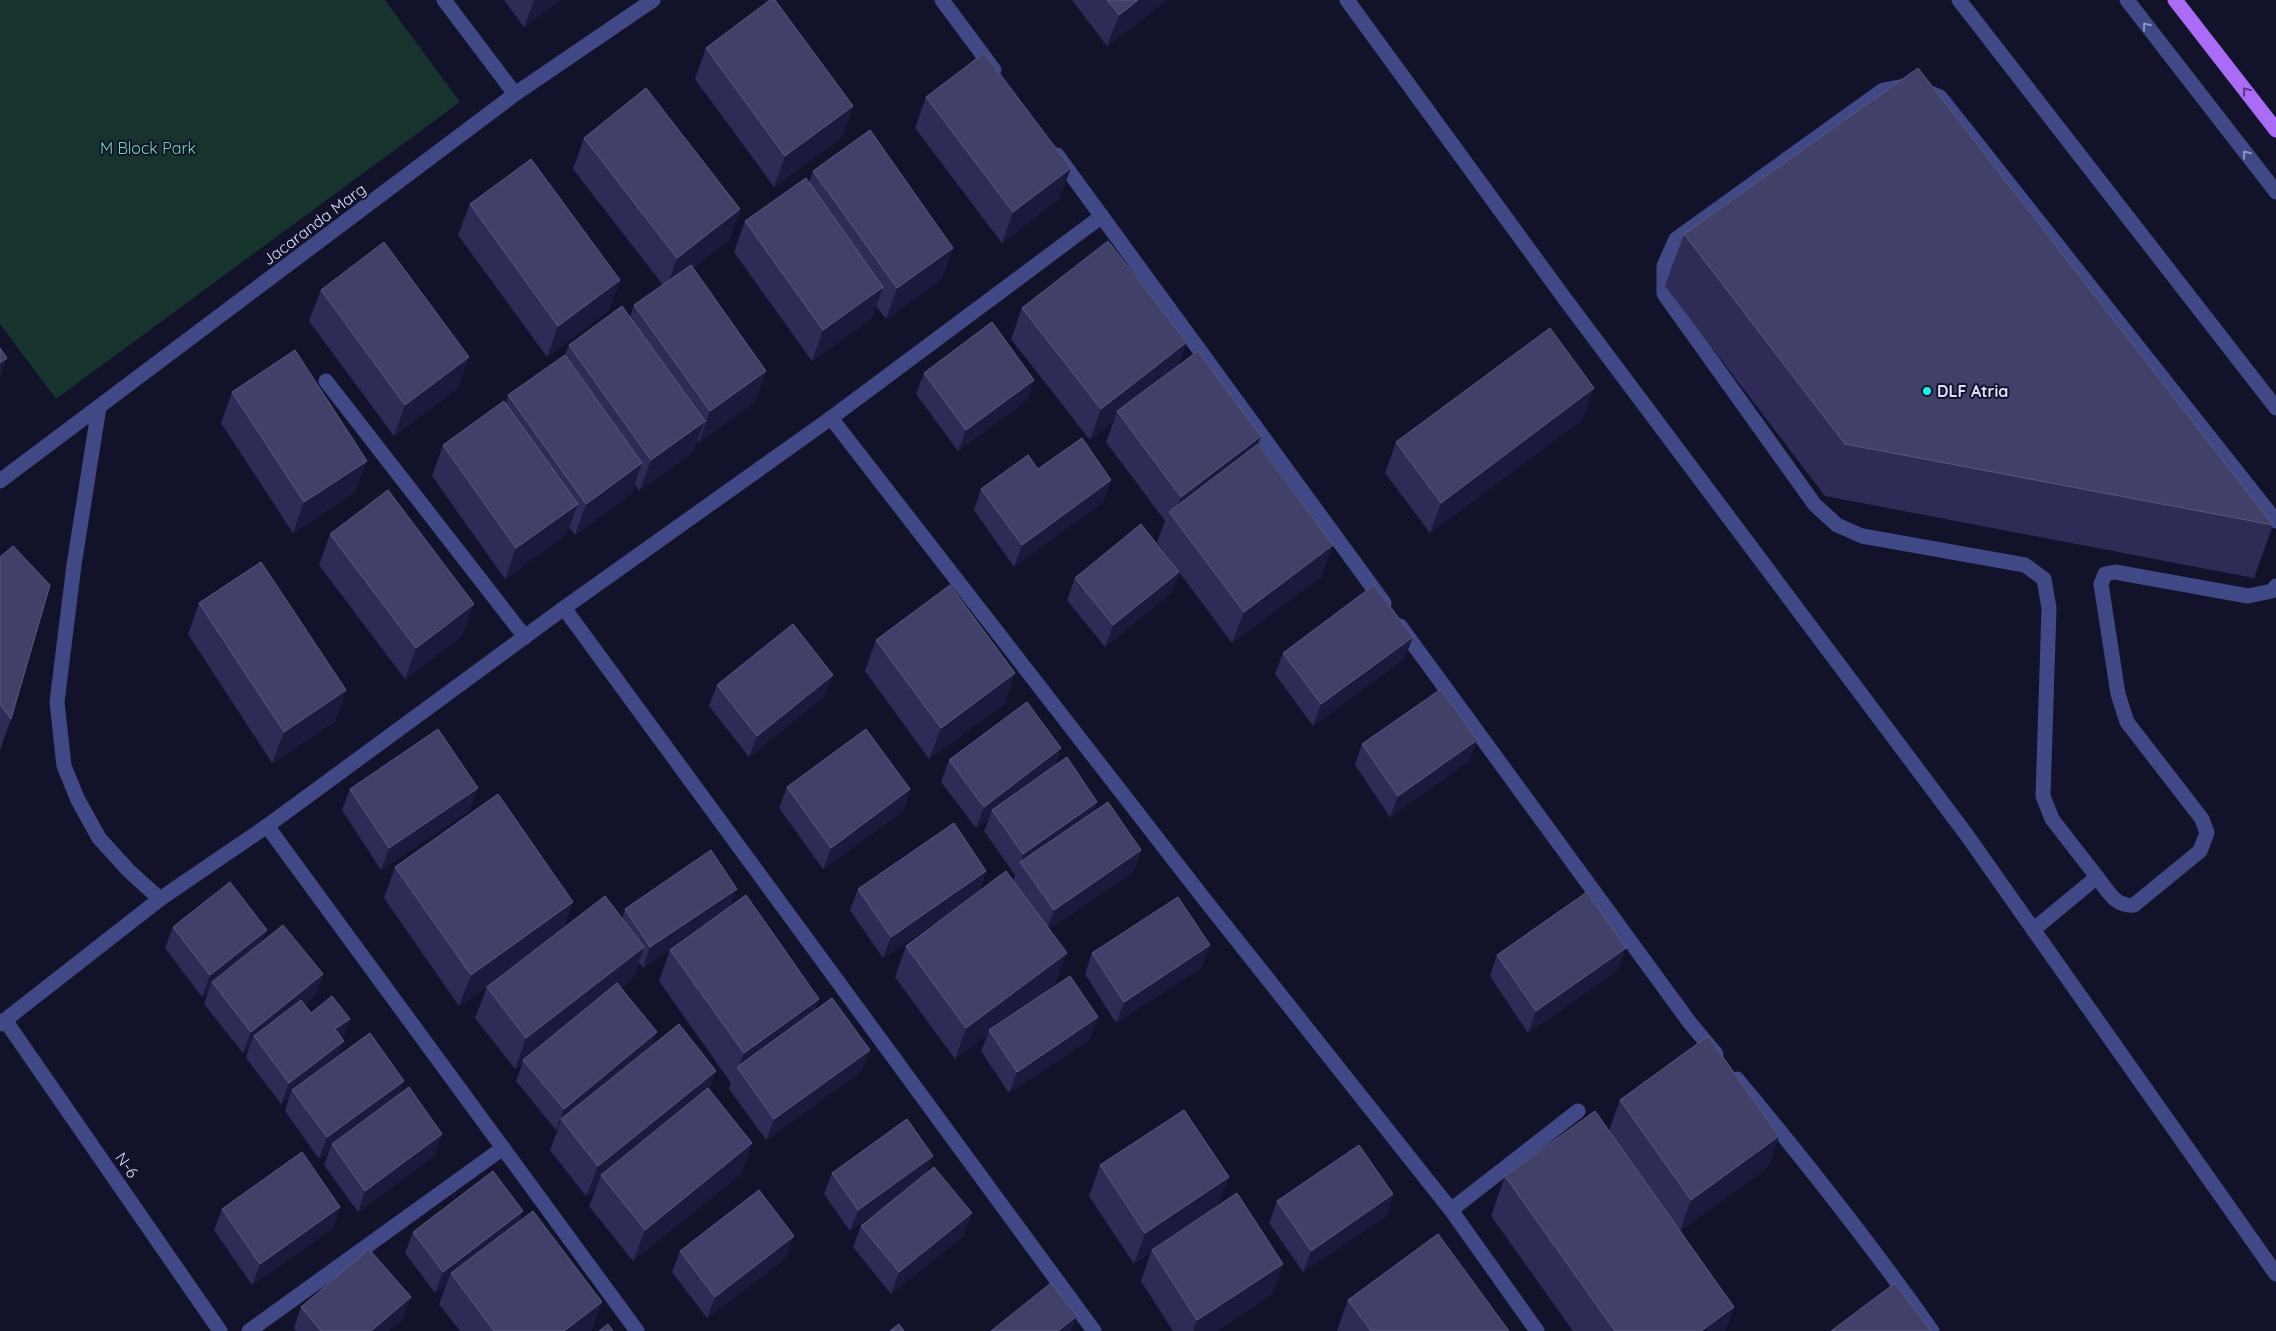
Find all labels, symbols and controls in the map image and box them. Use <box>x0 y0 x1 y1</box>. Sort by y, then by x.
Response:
one-way arrow <box>2143 22 2152 31</box>
one-way arrow <box>2243 87 2252 97</box>
park label: M Block Park <box>100 138 196 158</box>
one-way arrow <box>2243 150 2252 160</box>
street label: Jacaranda Marg <box>258 179 370 269</box>
place label: DLF Atria <box>1937 381 2008 401</box>
marker: DLF Atria <box>1921 385 1933 397</box>
street label: N-6 <box>111 1148 143 1182</box>

